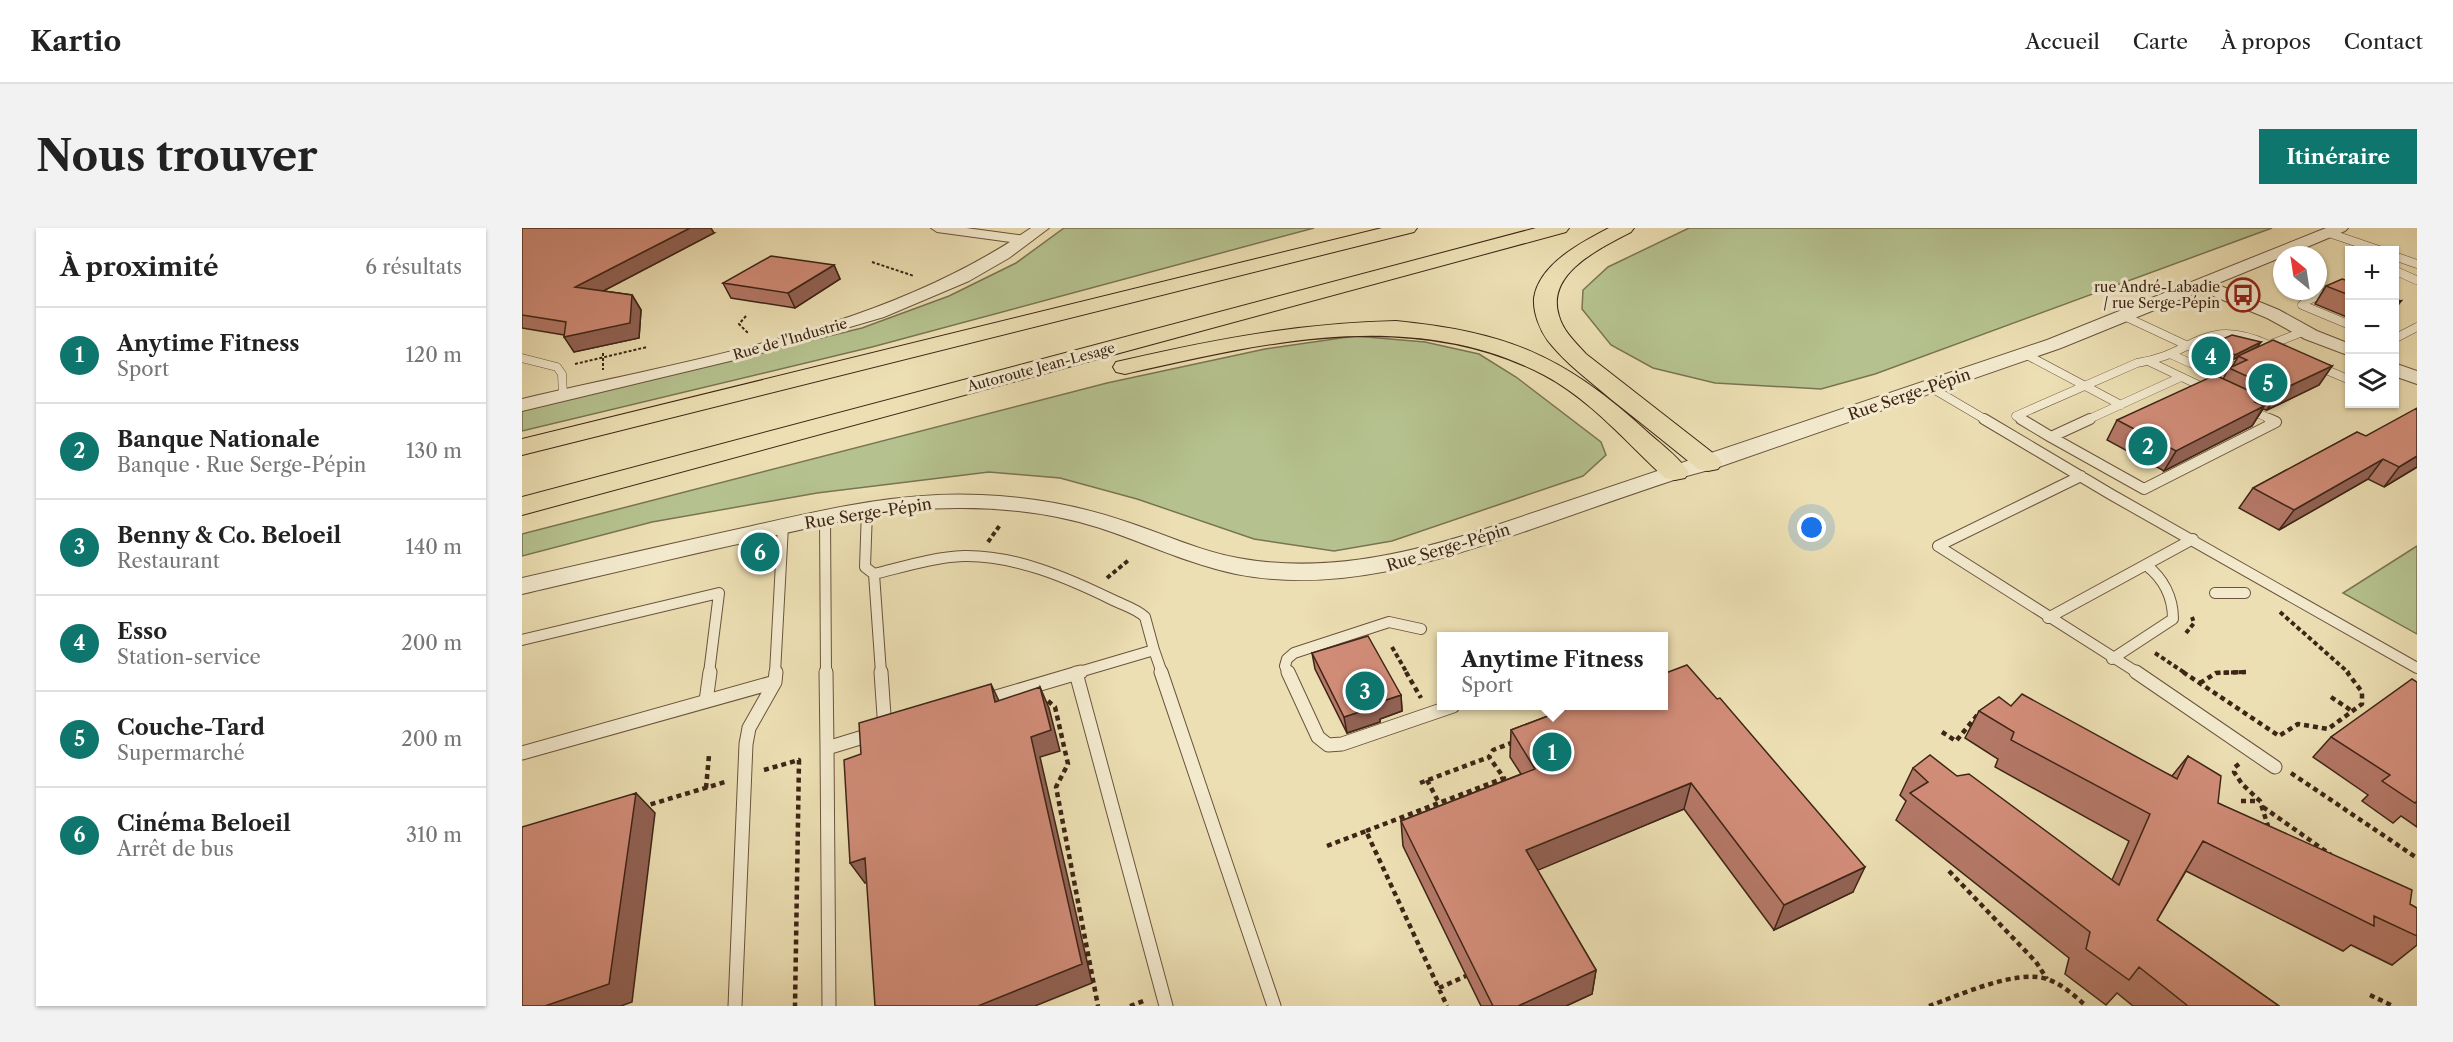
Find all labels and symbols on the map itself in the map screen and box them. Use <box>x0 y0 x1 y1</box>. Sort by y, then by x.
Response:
north arrow <box>2273 246 2327 300</box>
bus stop icon: rue André-Labadie / rue Serge-Pépin <box>2225 277 2261 313</box>
place label: rue André-Labadie / rue Serge-Pépin <box>2094 278 2220 312</box>
street label: Rue de l'Industrie <box>731 314 849 364</box>
pin: 4 <box>2192 334 2230 378</box>
street label: Autoroute Jean-Lesage <box>964 339 1117 396</box>
pin: 5 <box>2248 360 2288 406</box>
street label: Rue Serge-Pépin <box>1845 364 1973 424</box>
pin: 2 <box>2128 424 2168 468</box>
street label: Rue Serge-Pépin <box>803 493 933 533</box>
your location <box>1797 513 1826 542</box>
street label: Rue Serge-Pépin <box>1384 519 1512 575</box>
pin: 6 <box>740 530 780 574</box>
pin: 3 <box>1346 668 1384 714</box>
pin: 1 <box>1532 730 1572 774</box>

